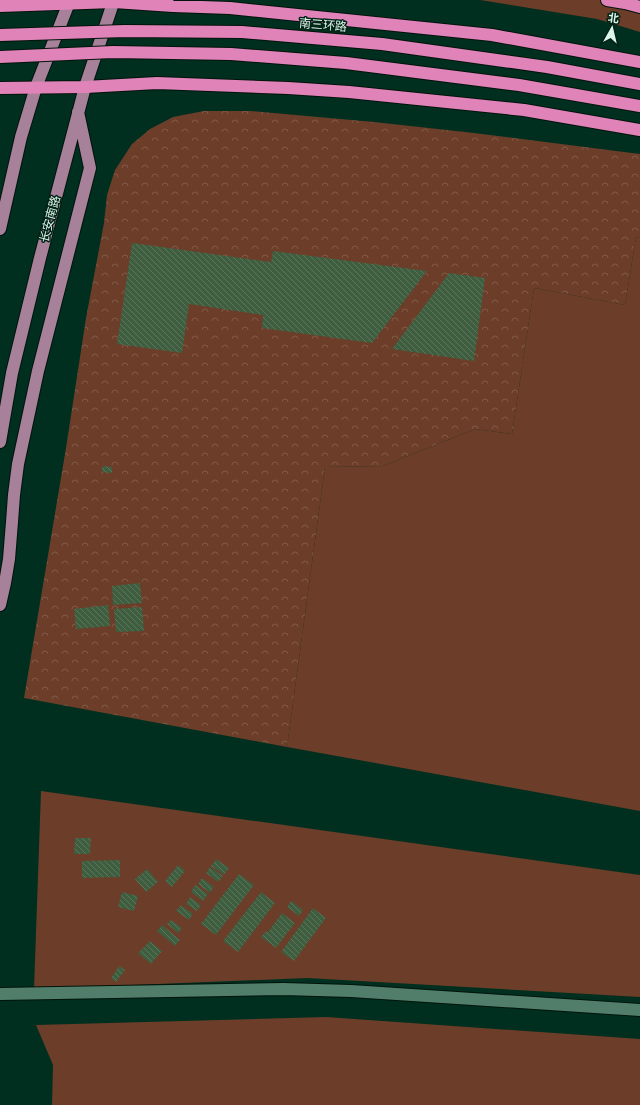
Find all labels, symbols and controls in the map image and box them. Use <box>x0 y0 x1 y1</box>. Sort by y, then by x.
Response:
north arrow <box>592 8 632 48</box>
text: 北 <box>607 11 620 25</box>
street label: 南三环路 <box>298 16 348 34</box>
street label: 长安南路 <box>37 194 63 244</box>

